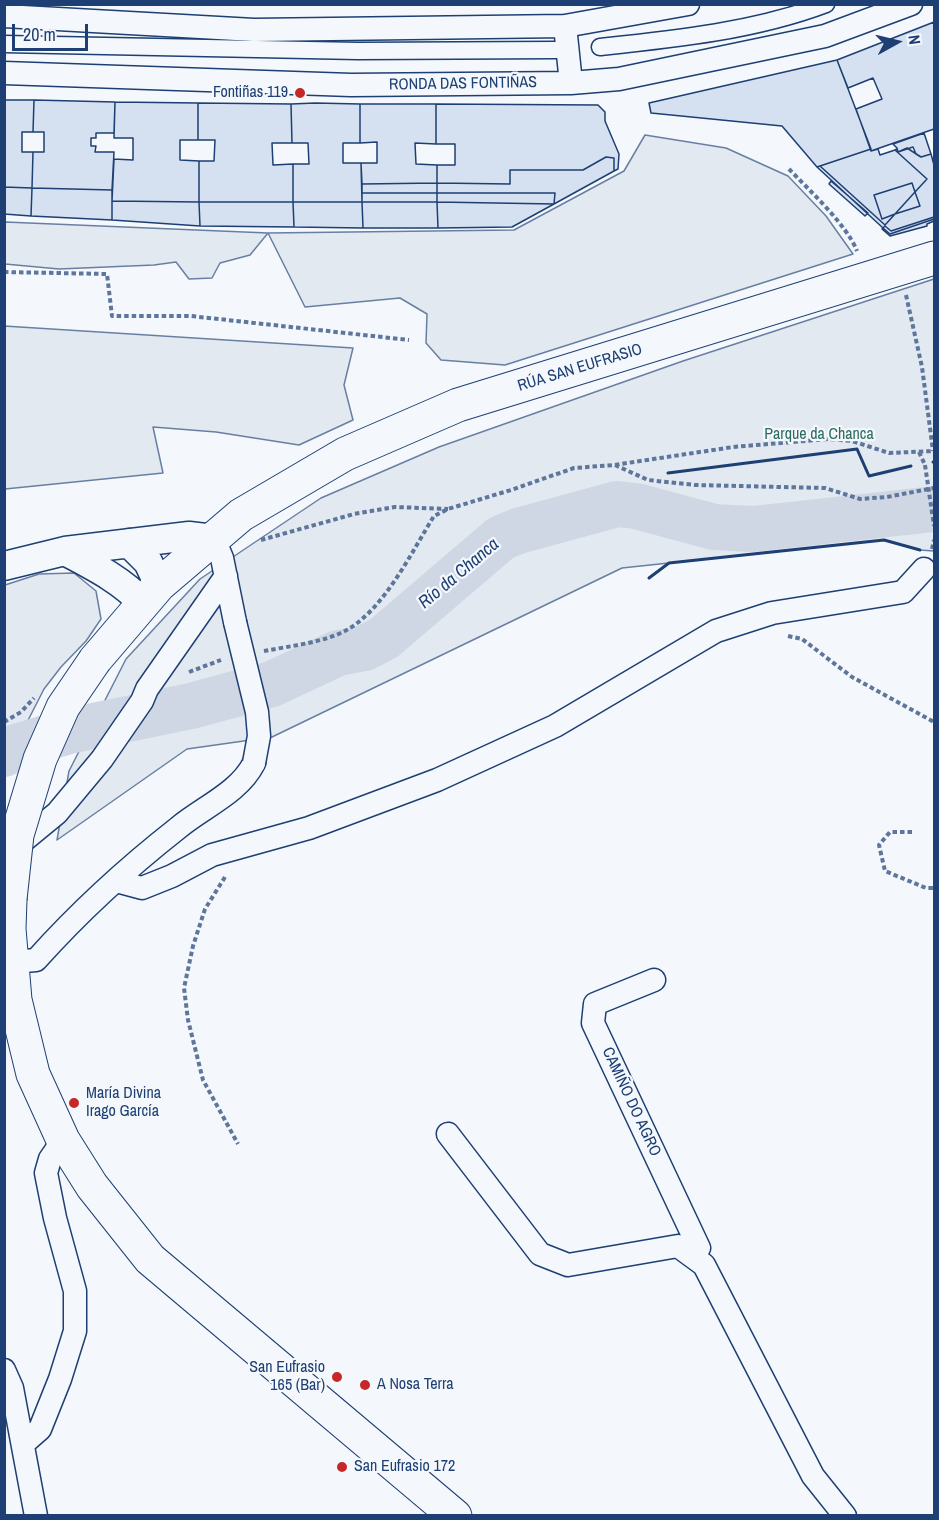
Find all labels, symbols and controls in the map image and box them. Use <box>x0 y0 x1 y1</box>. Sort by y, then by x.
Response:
scale bar <box>15 12 92 50</box>
north arrow <box>867 12 927 72</box>
text: 20 m <box>23 22 56 47</box>
text: N <box>903 33 926 46</box>
street label: RONDA DAS FONTIÑAS <box>389 73 537 95</box>
place label: Fontiñas 119 <box>213 83 288 103</box>
marker: Fontiñas 119 <box>293 86 307 100</box>
street label: RÚA SAN EUFRASIO <box>515 340 645 396</box>
park label: Parque da Chanca <box>764 425 874 445</box>
water label: Río da Chanca <box>414 534 504 614</box>
street label: CAMIÑO DO AGRO <box>597 1044 665 1160</box>
place label: María Divina Irago García <box>86 1084 161 1122</box>
marker: María Divina Irago García <box>67 1096 81 1110</box>
place label: San Eufrasio 165 (Bar) <box>249 1358 325 1396</box>
marker: San Eufrasio 165 (Bar) <box>330 1370 344 1384</box>
place label: A Nosa Terra <box>377 1375 454 1395</box>
marker: A Nosa Terra <box>358 1378 372 1392</box>
place label: San Eufrasio 172 <box>354 1457 455 1477</box>
marker: San Eufrasio 172 <box>335 1460 349 1474</box>

